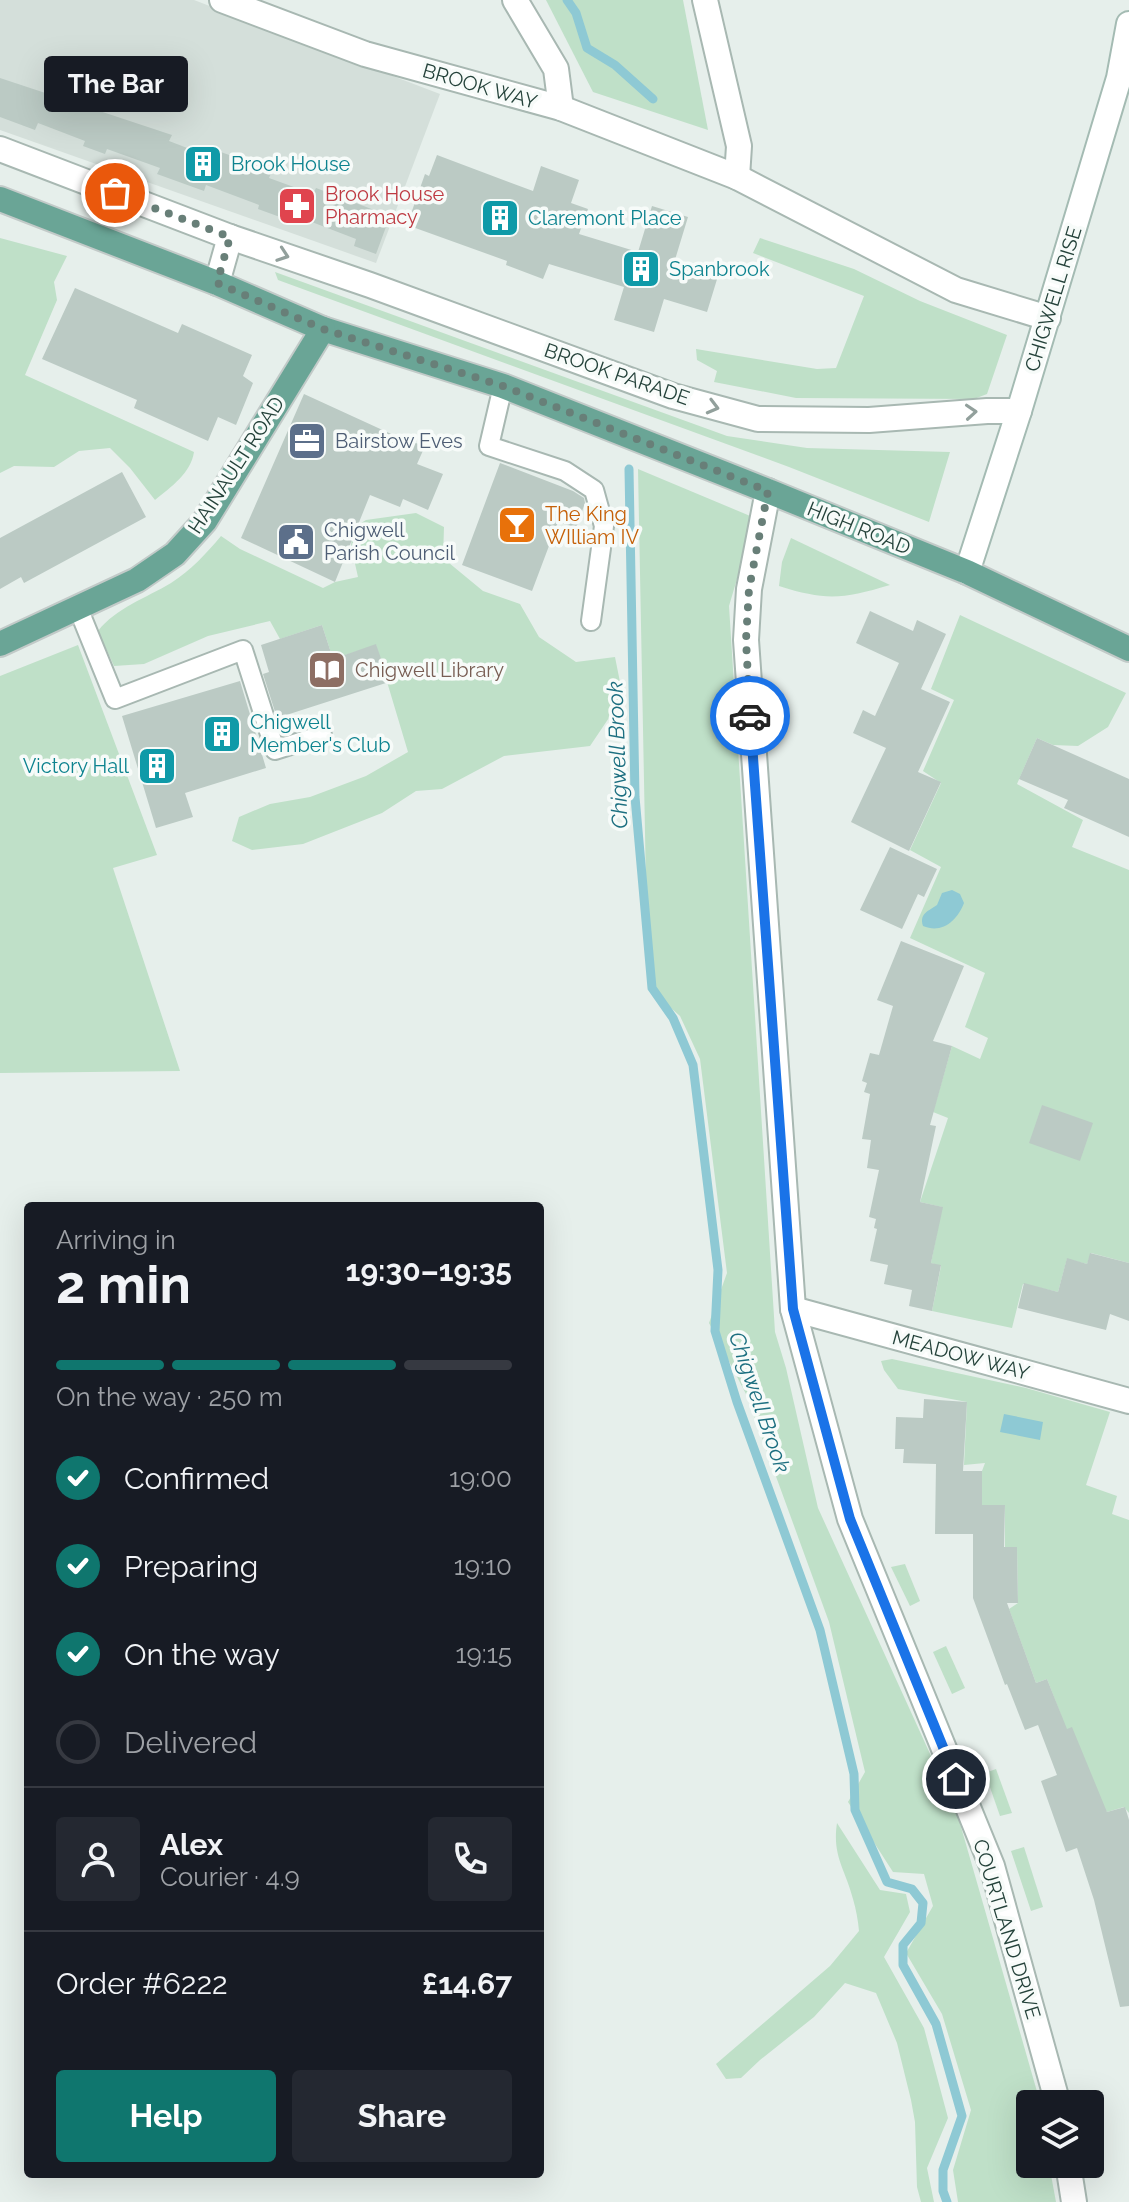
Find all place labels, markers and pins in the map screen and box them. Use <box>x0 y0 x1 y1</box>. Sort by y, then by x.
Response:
callout: The Bar <box>43 57 187 113</box>
building icon: Brook House <box>182 143 224 185</box>
place label: Brook House <box>231 152 351 176</box>
pin <box>81 159 149 227</box>
place label: Brook House Pharmacy <box>325 182 445 229</box>
pharmacy icon: Brook House Pharmacy <box>276 185 318 227</box>
building icon: Claremont Place <box>479 197 521 239</box>
place label: Claremont Place <box>528 206 682 230</box>
building icon: Spanbrook <box>620 248 662 290</box>
place label: Spanbrook <box>669 257 770 281</box>
office icon: Bairstow Eves <box>286 420 328 462</box>
place label: Bairstow Eves <box>335 429 463 453</box>
place label: The King WIlliam IV <box>545 502 639 549</box>
bar icon: The King WIlliam IV <box>496 504 538 546</box>
place label: Chigwell Parish Council <box>324 518 456 565</box>
public building icon: Chigwell Parish Council <box>275 521 317 563</box>
library icon: Chigwell Library <box>306 649 348 691</box>
place label: Chigwell Library <box>355 658 504 682</box>
place label: Chigwell Member's Club <box>250 710 391 757</box>
building icon: Chigwell Member's Club <box>201 713 243 755</box>
building icon: Victory Hall <box>136 745 178 787</box>
place label: Victory Hall <box>23 754 130 778</box>
pin <box>922 1745 990 1813</box>

